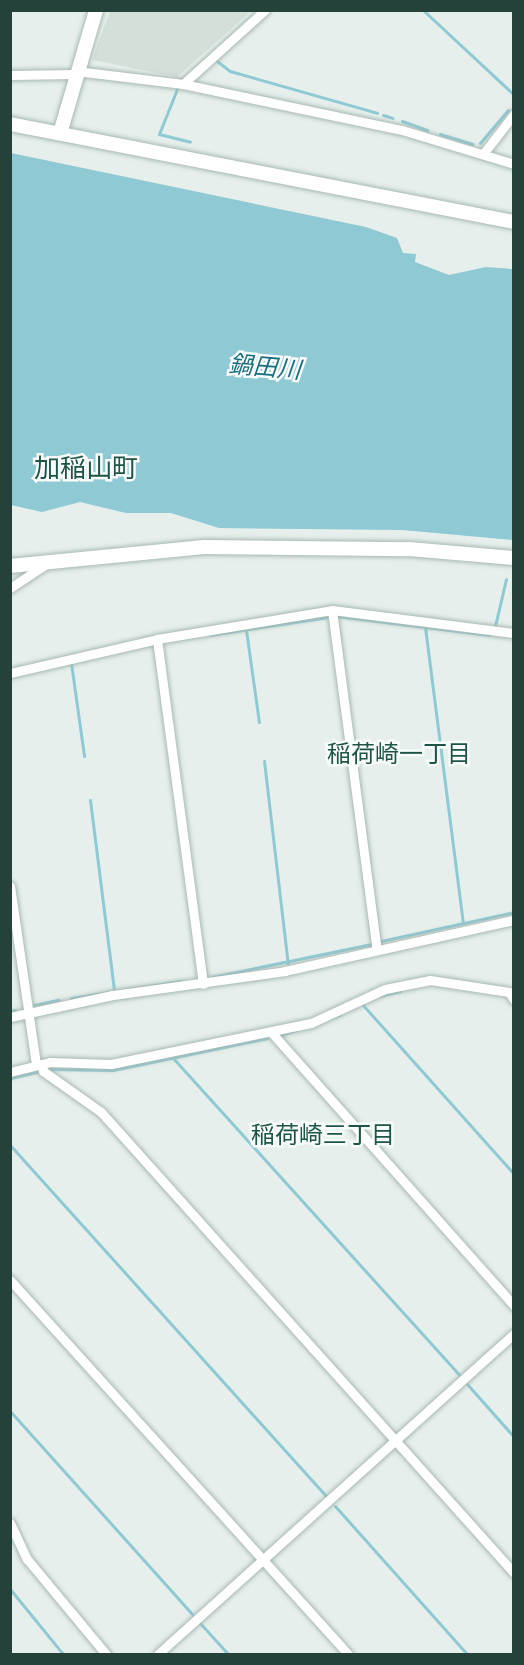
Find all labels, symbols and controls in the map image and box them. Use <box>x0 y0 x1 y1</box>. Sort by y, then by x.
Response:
water label: 鍋田川 <box>228 349 302 383</box>
district label: 加稲山町 <box>34 451 138 483</box>
district label: 稲荷崎一丁目 <box>327 739 471 767</box>
district label: 稲荷崎三丁目 <box>251 1120 395 1148</box>

